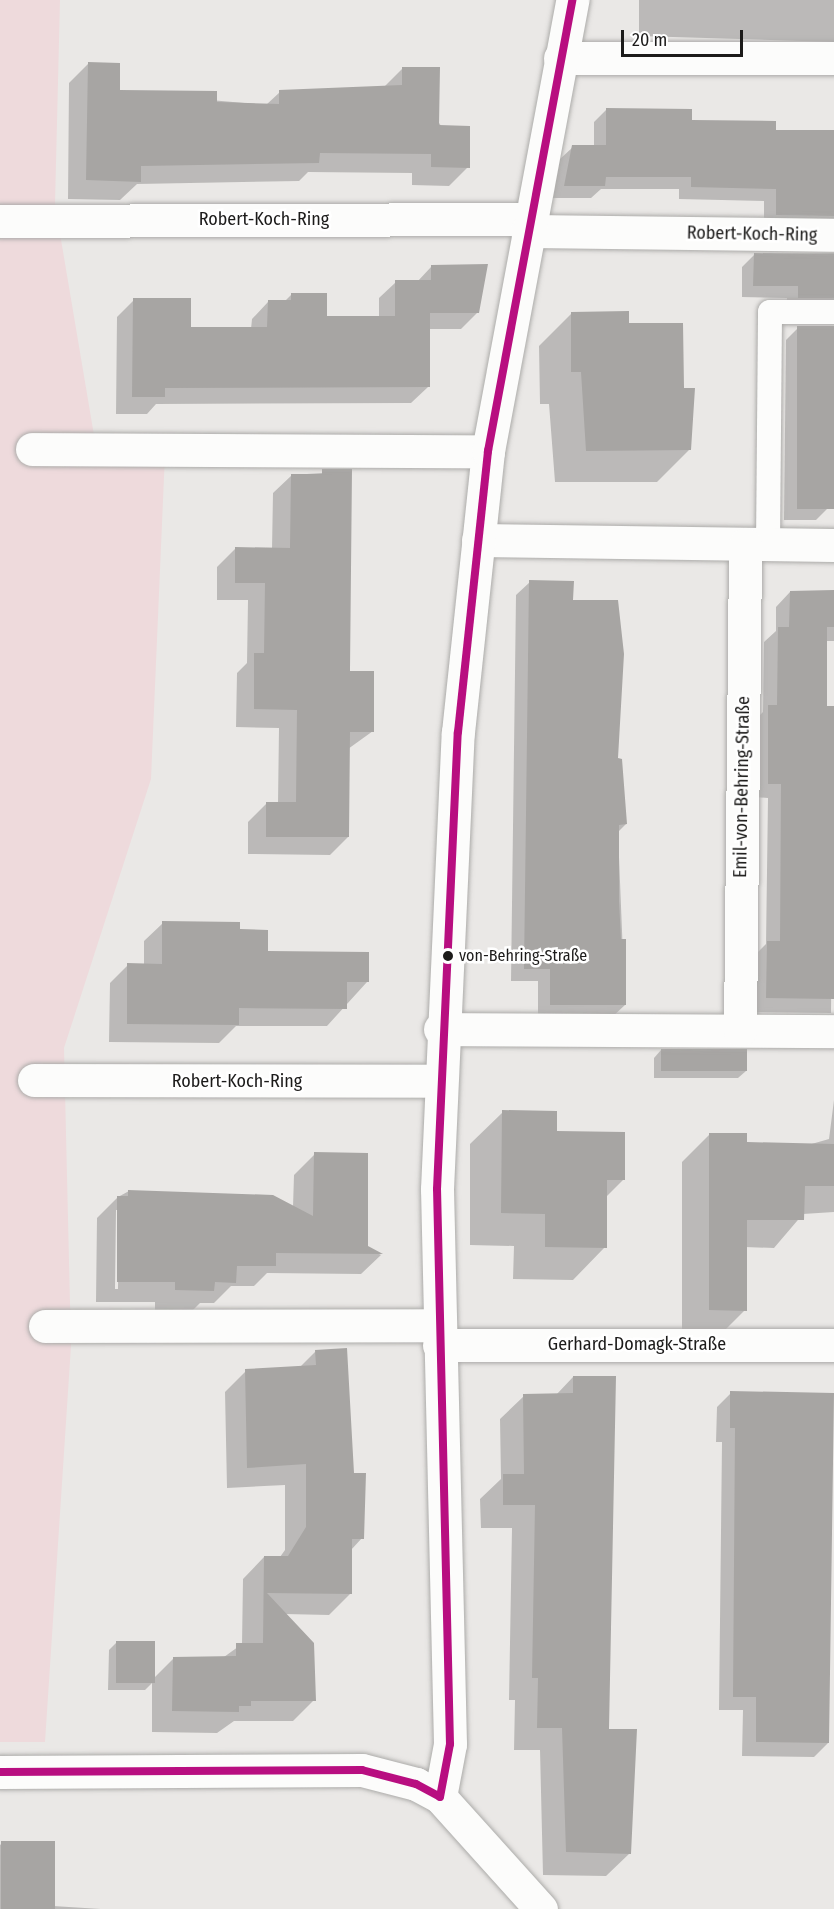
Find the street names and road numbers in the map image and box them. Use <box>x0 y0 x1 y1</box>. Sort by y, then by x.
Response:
street label: Robert-Koch-Ring <box>199 208 329 230</box>
street label: Robert-Koch-Ring <box>687 222 817 246</box>
street label: Emil-von-Behring-Straße <box>730 696 754 878</box>
street label: Robert-Koch-Ring <box>172 1070 302 1092</box>
street label: Gerhard-Domagk-Straße <box>548 1333 726 1355</box>

